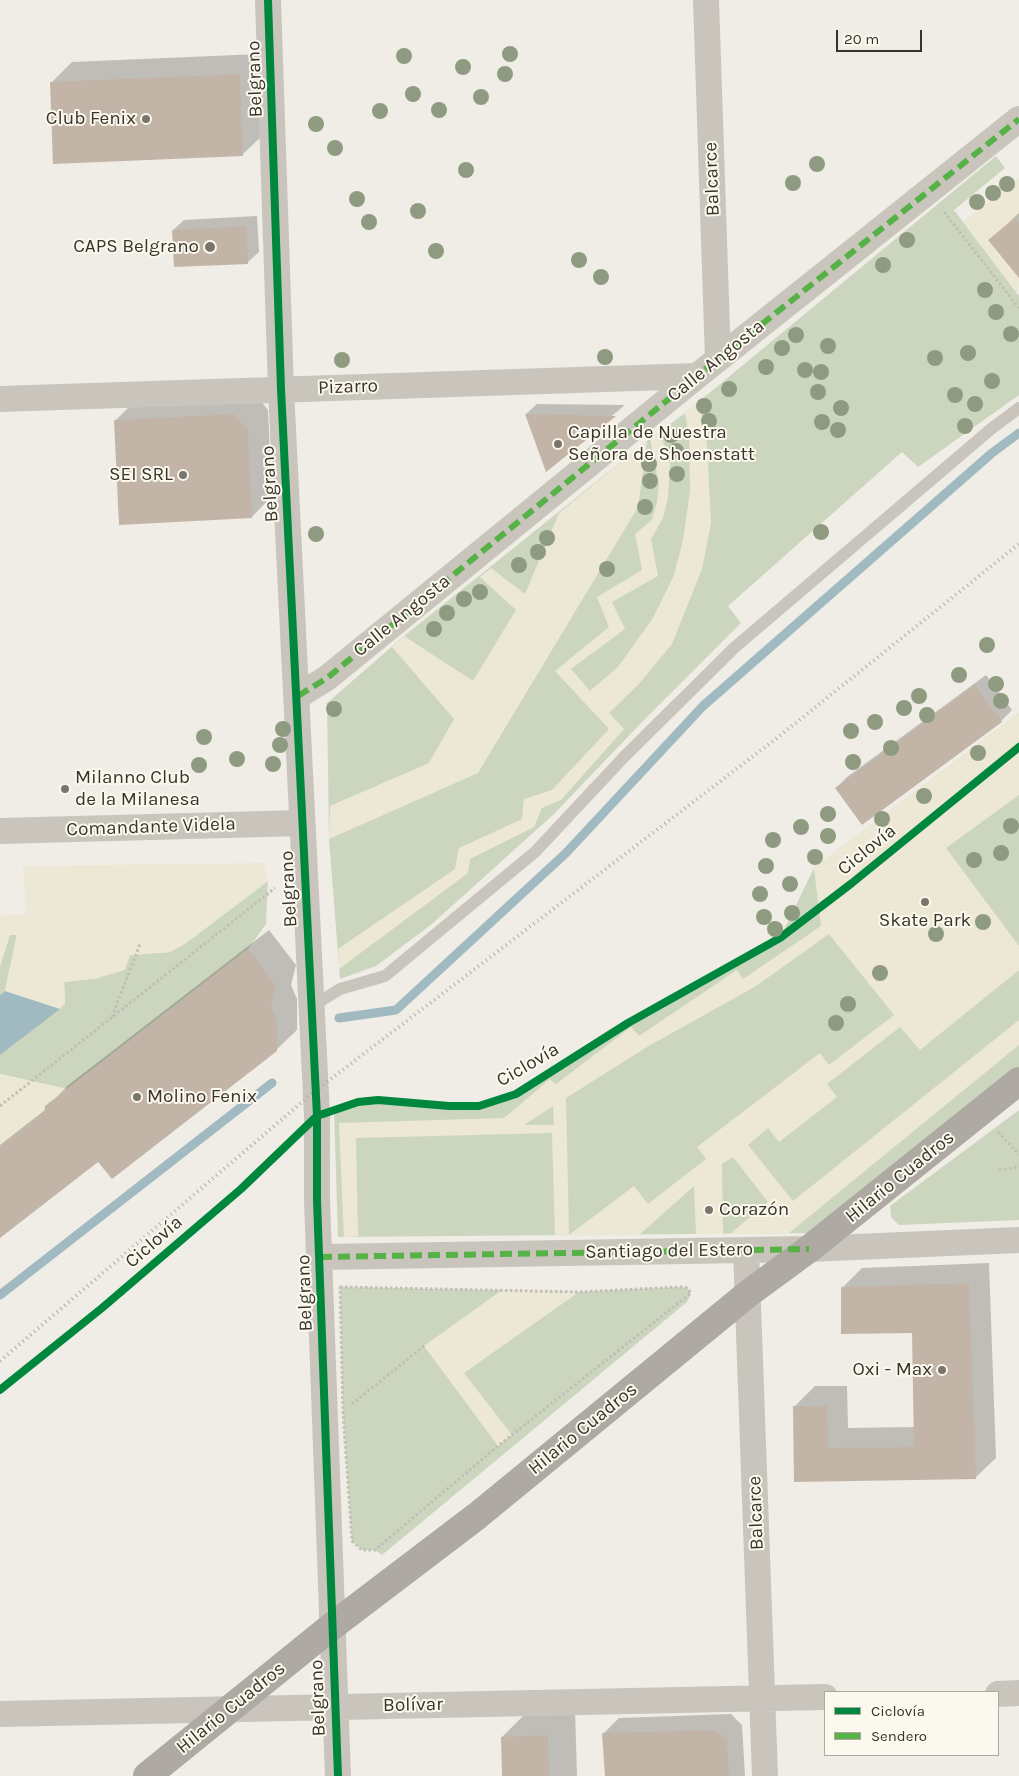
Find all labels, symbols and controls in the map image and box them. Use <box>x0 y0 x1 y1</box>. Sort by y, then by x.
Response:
scale bar <box>839 20 925 52</box>
text: 20 m <box>844 30 879 48</box>
street label: Belgrano <box>242 40 268 118</box>
place label: Club Fenix <box>46 108 136 130</box>
marker: Club Fenix <box>140 113 152 125</box>
street label: Balcarce <box>699 141 725 217</box>
place label: CAPS Belgrano <box>73 236 199 258</box>
marker: CAPS Belgrano <box>203 240 217 254</box>
street label: Calle Angosta <box>663 315 769 407</box>
street label: Pizarro <box>318 375 378 399</box>
place label: Capilla de Nuestra Señora de Shoenstatt <box>568 422 755 466</box>
marker: Capilla de Nuestra Señora de Shoenstatt <box>552 438 564 450</box>
street label: Belgrano <box>257 445 283 523</box>
place label: SEI SRL <box>109 464 173 486</box>
marker: SEI SRL <box>177 469 189 481</box>
street label: Calle Angosta <box>349 570 455 662</box>
place label: Milanno Club de la Milanesa <box>75 767 200 811</box>
marker: Milanno Club de la Milanesa <box>59 783 71 795</box>
street label: Comandante Videla <box>66 813 236 841</box>
street label: Ciclovía <box>833 820 901 880</box>
street label: Belgrano <box>276 850 302 928</box>
marker: Skate Park <box>919 896 931 908</box>
place label: Skate Park <box>879 910 971 932</box>
street label: Ciclovía <box>493 1038 563 1092</box>
place label: Molino Fenix <box>147 1086 257 1108</box>
marker: Molino Fenix <box>131 1091 143 1103</box>
street label: Hilario Cuadros <box>841 1126 959 1228</box>
place label: Corazón <box>719 1199 789 1221</box>
marker: Corazón <box>703 1204 715 1216</box>
street label: Ciclovía <box>121 1211 187 1273</box>
street label: Santiago del Estero <box>585 1238 753 1264</box>
street label: Belgrano <box>292 1254 318 1332</box>
place label: Oxi - Max <box>852 1359 932 1381</box>
marker: Oxi - Max <box>936 1364 948 1376</box>
street label: Hilario Cuadros <box>524 1378 642 1480</box>
street label: Balcarce <box>743 1475 769 1551</box>
street label: Hilario Cuadros <box>172 1657 290 1759</box>
street label: Belgrano <box>305 1659 331 1737</box>
legend <box>824 1691 999 1756</box>
street label: Bolívar <box>383 1693 443 1717</box>
text: Ciclovía <box>871 1702 925 1720</box>
text: Sendero <box>871 1727 927 1745</box>

